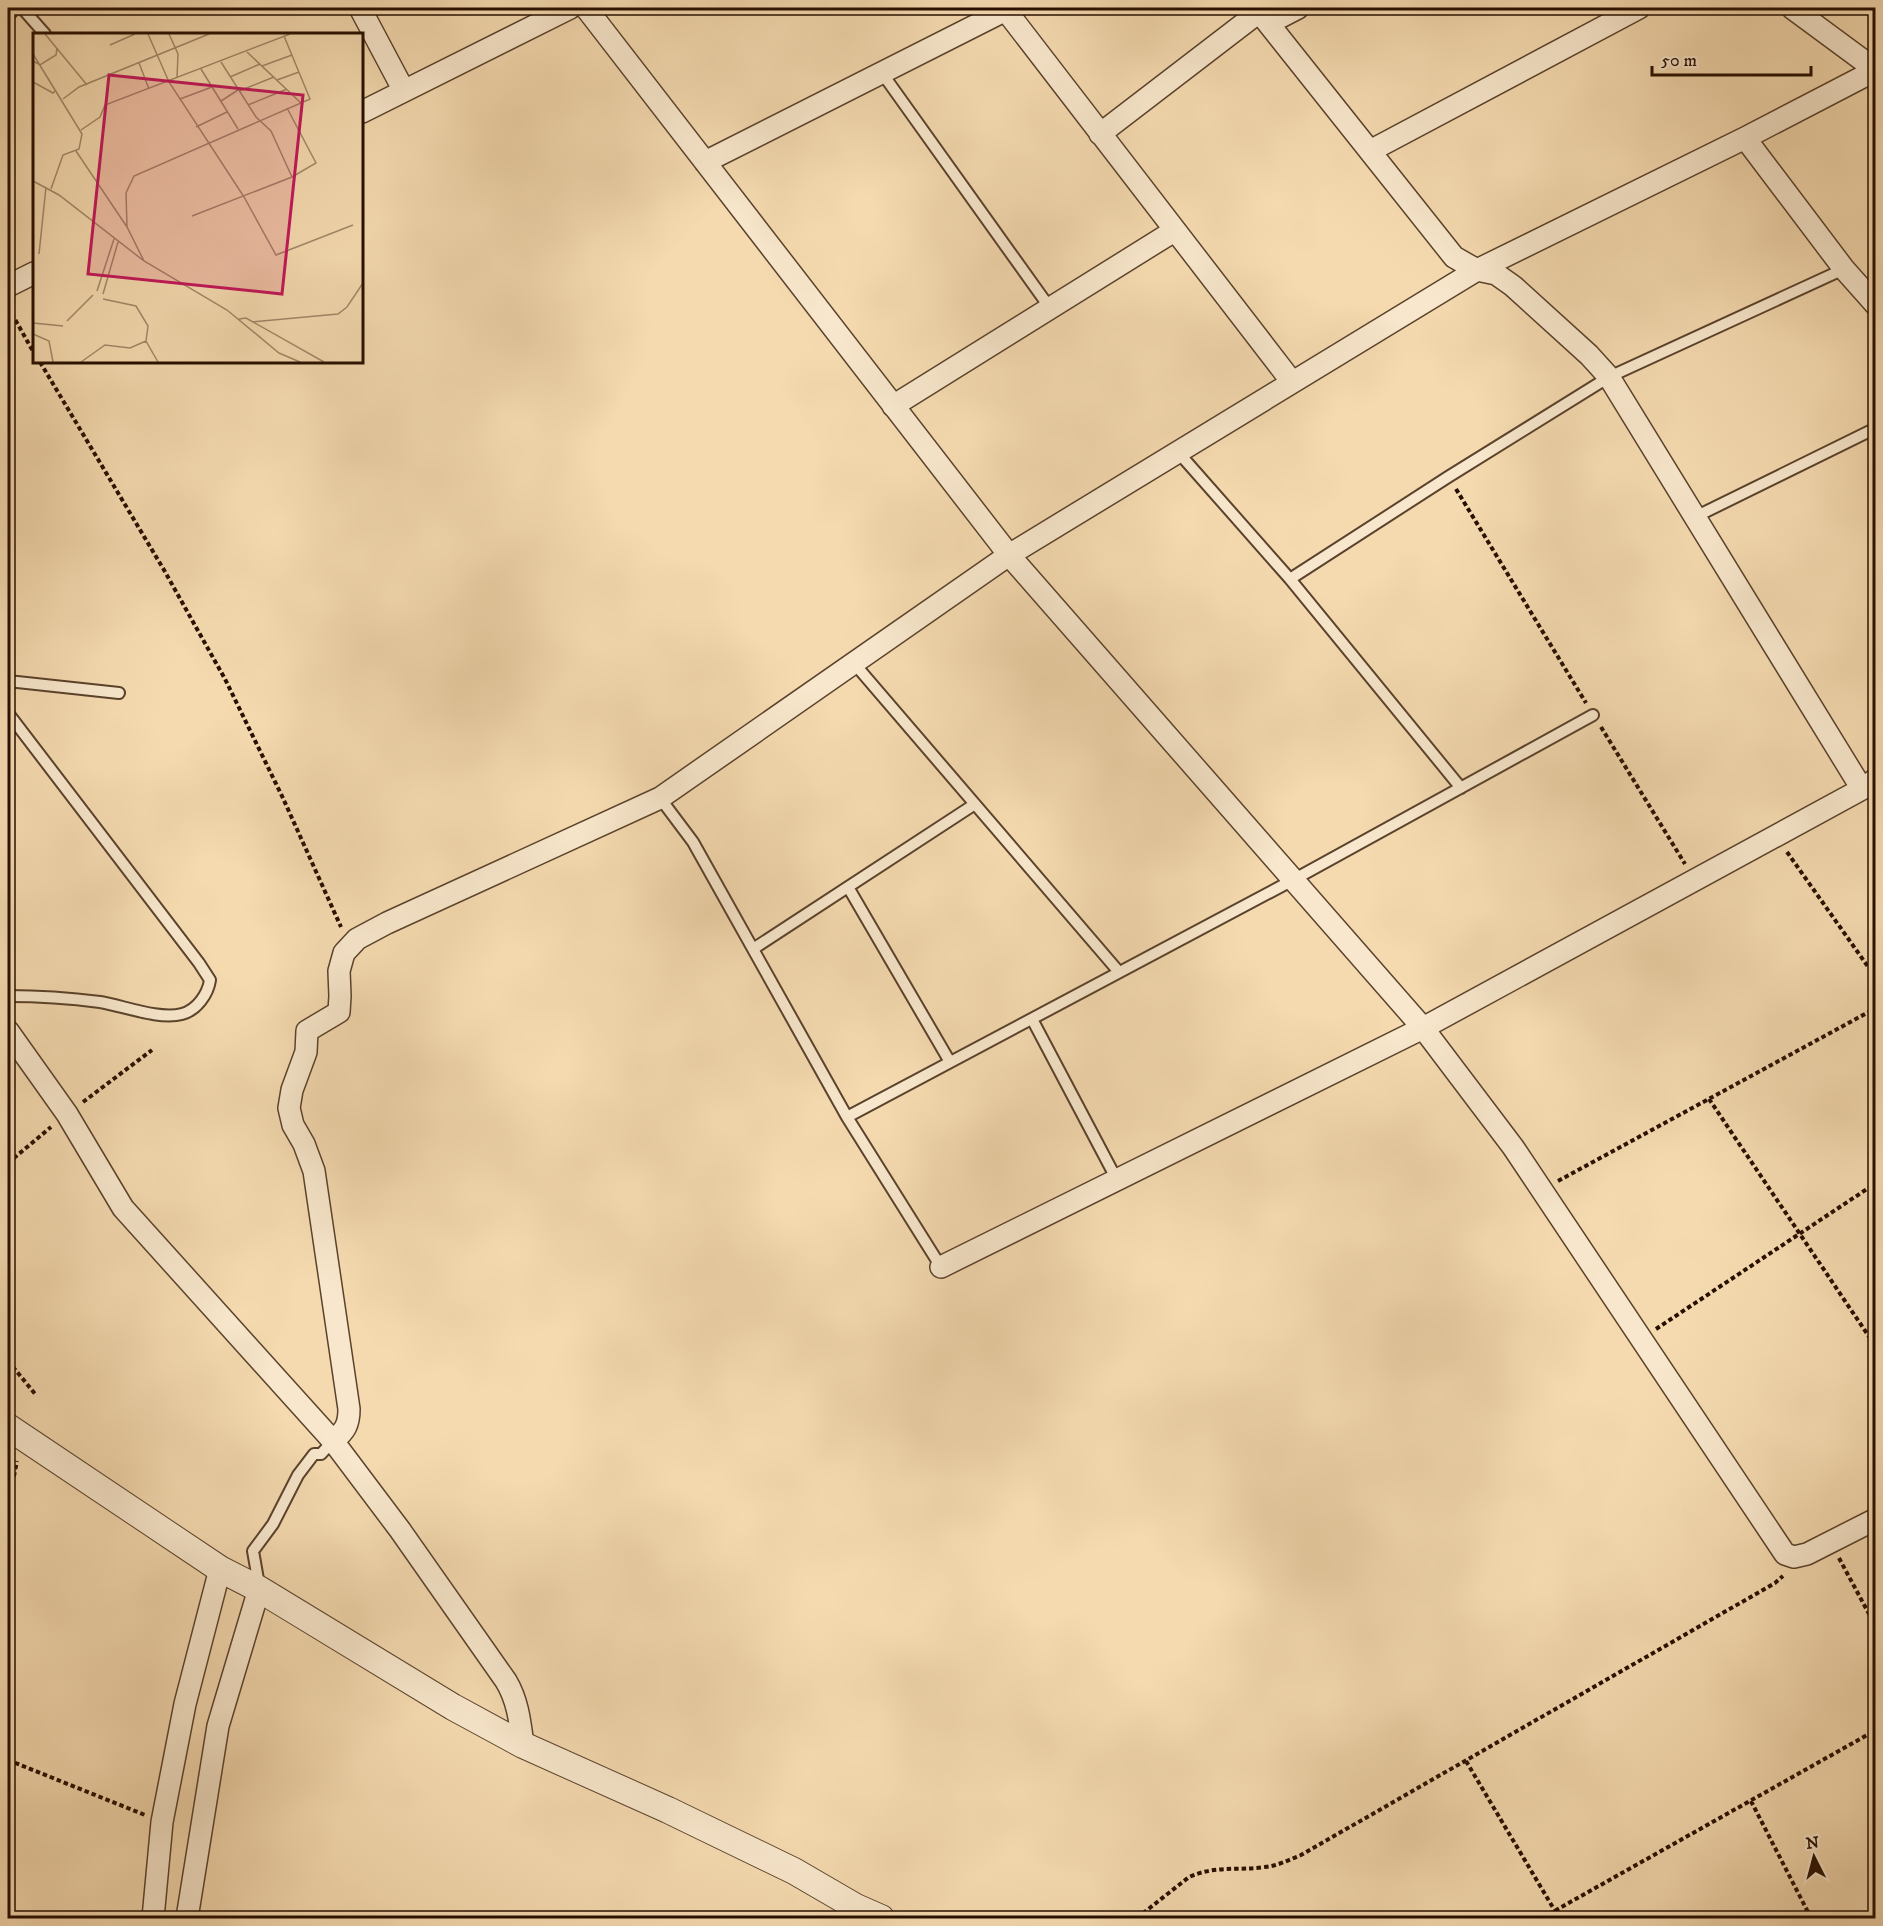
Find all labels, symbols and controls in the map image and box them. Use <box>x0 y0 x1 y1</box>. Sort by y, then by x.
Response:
inset map <box>33 33 363 363</box>
scale bar <box>1652 39 1811 77</box>
text: 50 m <box>1661 50 1697 72</box>
north arrow <box>1784 1827 1844 1887</box>
text: N <box>1805 1832 1820 1854</box>

